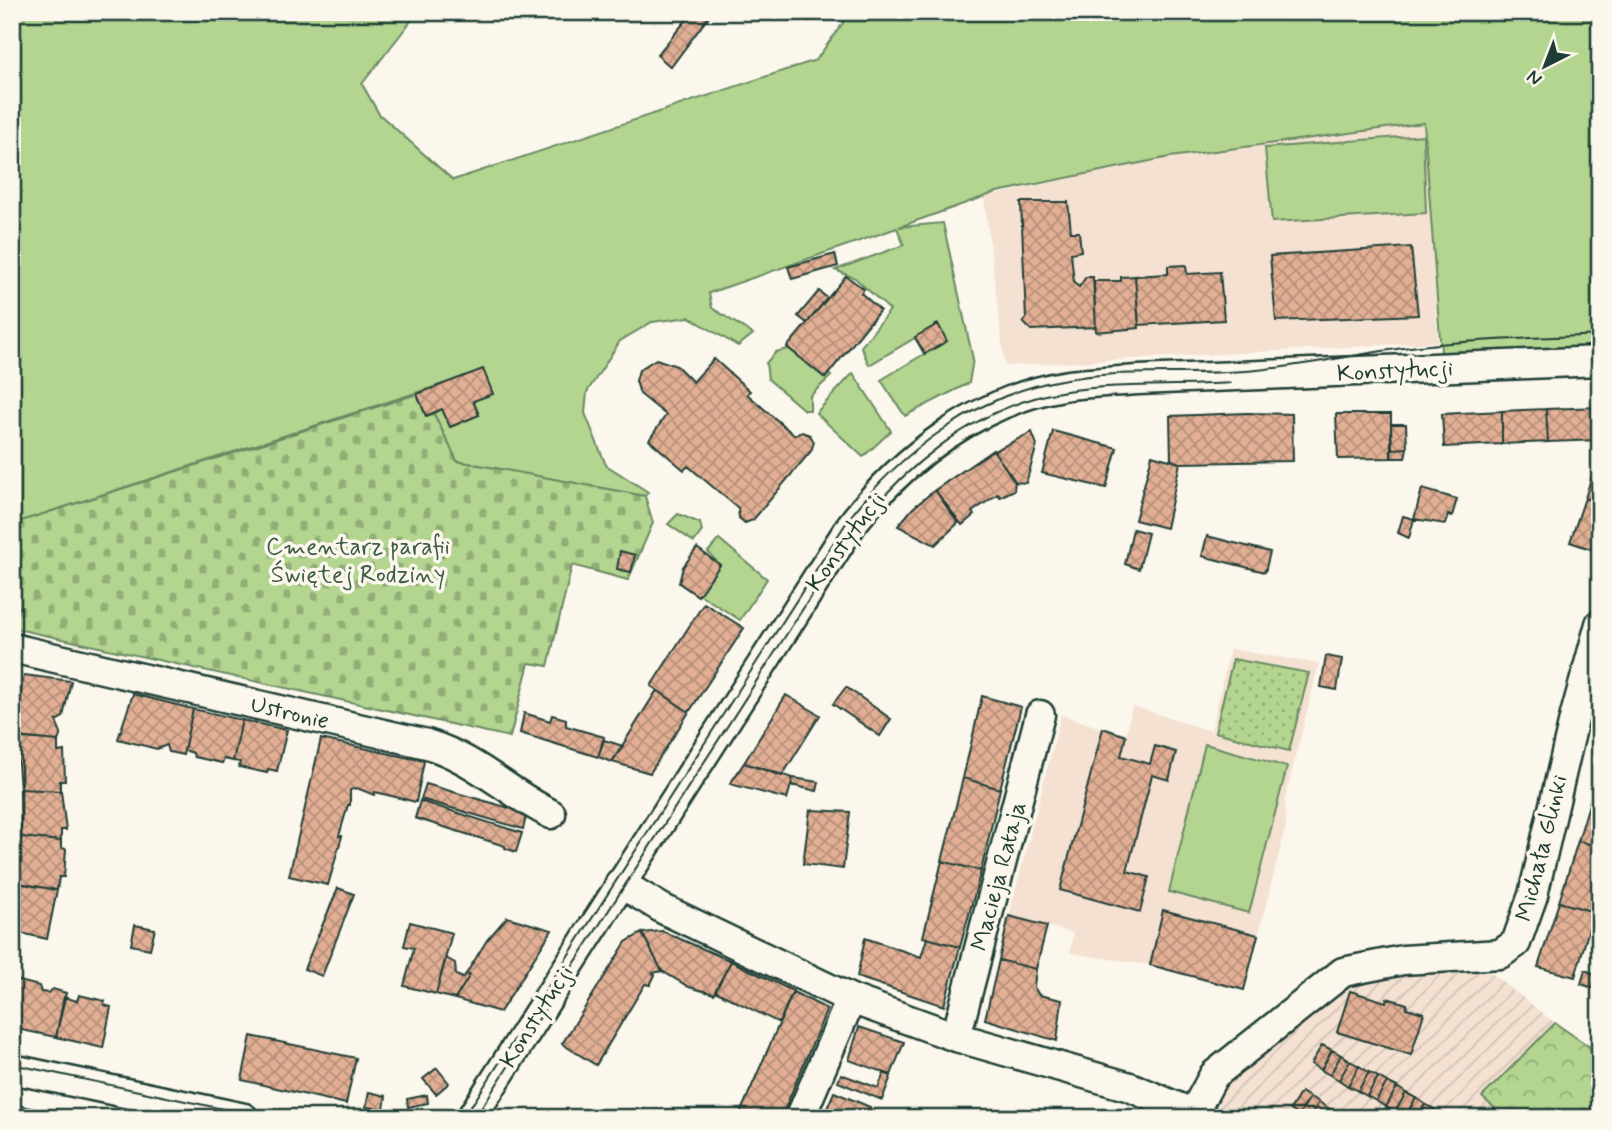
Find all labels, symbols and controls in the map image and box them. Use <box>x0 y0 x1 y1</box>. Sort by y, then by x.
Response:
north arrow <box>1510 32 1580 102</box>
text: N <box>1522 64 1548 91</box>
street label: Konstytucji <box>1336 353 1454 390</box>
street label: Konstytucji <box>799 486 893 598</box>
park label: Cmentarz parafii Świętej Rodziny <box>266 532 450 591</box>
street label: Ustronie <box>247 689 332 738</box>
street label: Michała Glinki <box>1509 772 1576 925</box>
street label: Macieja Rataja <box>965 798 1034 955</box>
street label: Konstytucji <box>493 959 581 1074</box>

